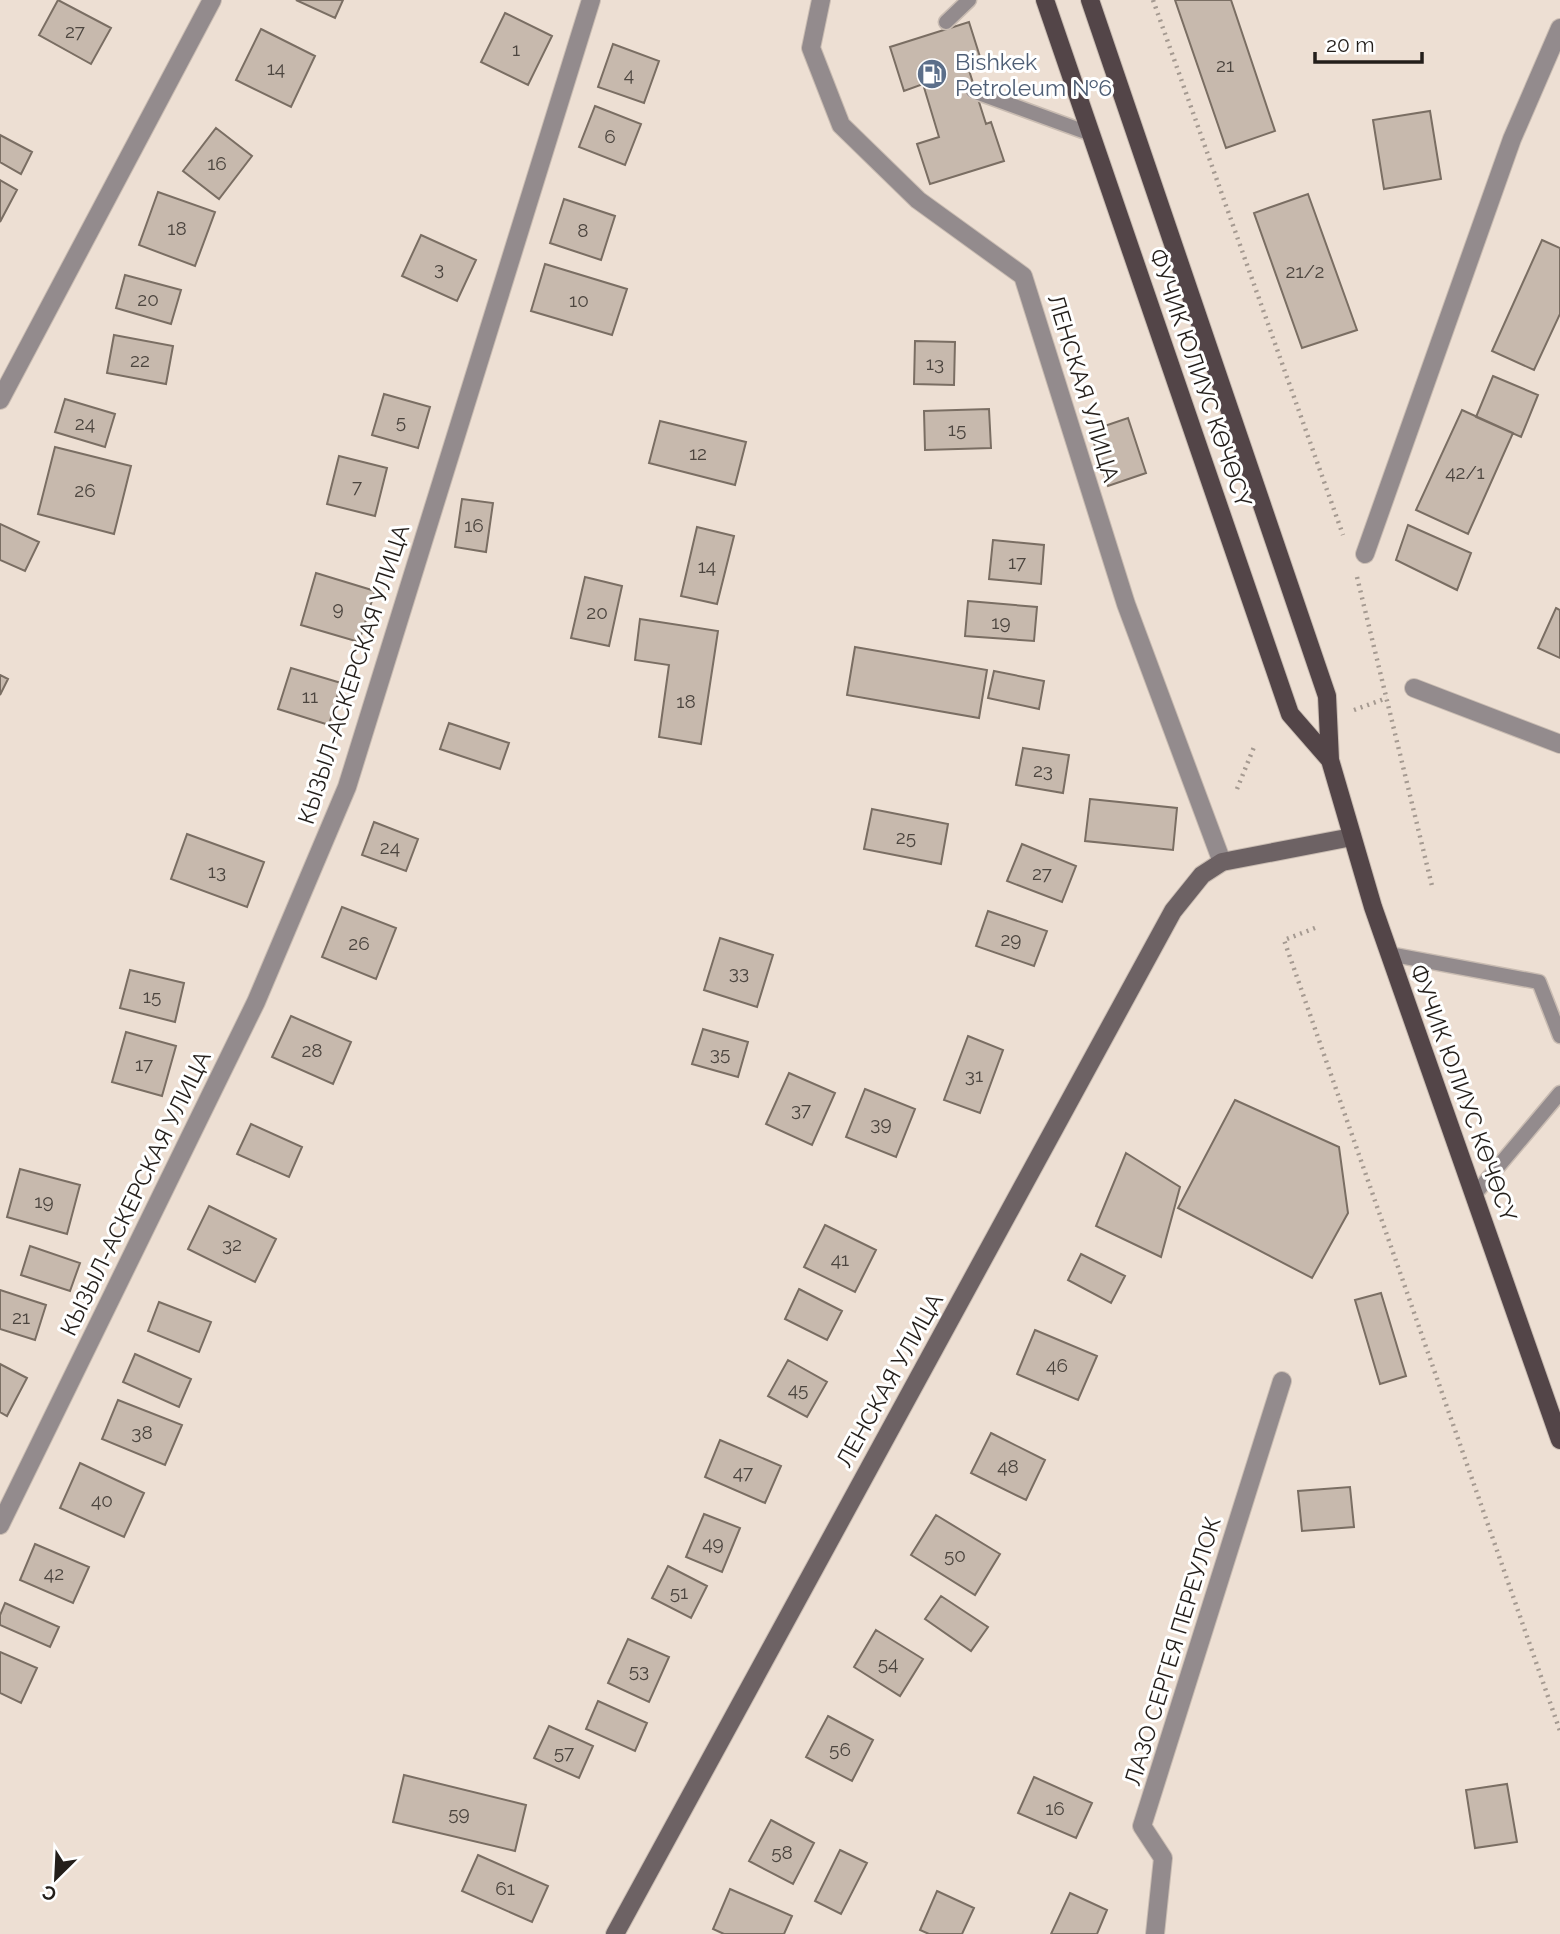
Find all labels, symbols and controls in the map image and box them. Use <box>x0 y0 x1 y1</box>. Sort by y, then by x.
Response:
house number: 27 <box>65 20 85 42</box>
scale bar <box>1315 21 1422 65</box>
text: 20 m <box>1326 32 1374 57</box>
house number: 1 <box>512 38 520 60</box>
place label: Bishkek Petroleum №6 <box>955 48 1112 101</box>
house number: 21 <box>1216 54 1234 76</box>
house number: 14 <box>267 57 285 79</box>
fuel station icon: Bishkek Petroleum №6 <box>915 57 949 91</box>
house number: 4 <box>624 63 634 85</box>
house number: 6 <box>604 125 616 147</box>
house number: 16 <box>207 152 227 174</box>
house number: 18 <box>167 217 187 239</box>
house number: 8 <box>577 219 589 241</box>
street label: ФУЧИК ЮЛИУС КӨЧӨСҮ <box>1144 245 1258 511</box>
house number: 3 <box>434 257 444 279</box>
house number: 21/2 <box>1286 260 1324 282</box>
house number: 20 <box>137 288 159 310</box>
house number: 10 <box>569 289 589 311</box>
street label: ЛЕНСКАЯ УЛИЦА <box>1043 291 1126 486</box>
house number: 22 <box>130 349 150 371</box>
house number: 13 <box>926 352 944 374</box>
house number: 5 <box>396 410 406 432</box>
house number: 24 <box>75 412 95 434</box>
house number: 15 <box>948 418 966 440</box>
house number: 12 <box>689 442 707 464</box>
house number: 42/1 <box>1445 461 1485 483</box>
house number: 7 <box>352 475 362 497</box>
house number: 26 <box>74 479 96 501</box>
house number: 16 <box>464 514 484 536</box>
street label: КЫЗЫЛ-АСКЕРСКАЯ УЛИЦА <box>292 520 414 827</box>
house number: 17 <box>1008 551 1026 573</box>
house number: 14 <box>698 555 716 577</box>
house number: 9 <box>332 597 344 619</box>
house number: 20 <box>586 601 608 623</box>
house number: 19 <box>991 611 1011 633</box>
house number: 11 <box>302 685 318 707</box>
house number: 18 <box>676 690 696 712</box>
house number: 23 <box>1033 759 1053 781</box>
house number: 25 <box>896 826 916 848</box>
house number: 24 <box>380 836 400 858</box>
house number: 13 <box>208 860 226 882</box>
house number: 27 <box>1032 862 1052 884</box>
house number: 29 <box>1000 928 1022 950</box>
house number: 26 <box>348 932 370 954</box>
house number: 33 <box>729 961 749 983</box>
street label: ФУЧИК ЮЛИУС КӨЧӨСҮ <box>1405 961 1523 1225</box>
house number: 15 <box>143 985 161 1007</box>
house number: 28 <box>301 1039 323 1061</box>
house number: 35 <box>710 1042 730 1064</box>
street label: КЫЗЫЛ-АСКЕРСКАЯ УЛИЦА <box>54 1046 216 1340</box>
house number: 17 <box>135 1053 153 1075</box>
house number: 31 <box>965 1064 983 1086</box>
house number: 37 <box>791 1098 811 1120</box>
house number: 39 <box>870 1112 892 1134</box>
house number: 19 <box>34 1190 54 1212</box>
house number: 32 <box>222 1233 242 1255</box>
house number: 41 <box>831 1248 849 1270</box>
street label: ЛЕНСКАЯ УЛИЦА <box>830 1288 948 1472</box>
house number: 21 <box>12 1306 30 1328</box>
house number: 46 <box>1046 1354 1068 1376</box>
house number: 45 <box>788 1378 808 1400</box>
house number: 38 <box>131 1421 153 1443</box>
house number: 48 <box>997 1455 1019 1477</box>
house number: 47 <box>733 1461 753 1483</box>
house number: 40 <box>91 1489 113 1511</box>
street label: ЛАЗО СЕРГЕЯ ПЕРЕУЛОК <box>1118 1513 1226 1789</box>
house number: 49 <box>702 1532 724 1554</box>
house number: 50 <box>944 1544 966 1566</box>
house number: 42 <box>44 1562 64 1584</box>
house number: 51 <box>670 1581 688 1603</box>
house number: 54 <box>878 1652 898 1674</box>
house number: 53 <box>629 1659 649 1681</box>
house number: 56 <box>829 1738 851 1760</box>
house number: 57 <box>554 1741 574 1763</box>
house number: 16 <box>1045 1797 1065 1819</box>
house number: 59 <box>448 1802 470 1824</box>
house number: 58 <box>771 1841 793 1863</box>
north arrow <box>21 1843 91 1913</box>
house number: 61 <box>495 1877 515 1899</box>
text: С <box>39 1881 60 1906</box>

